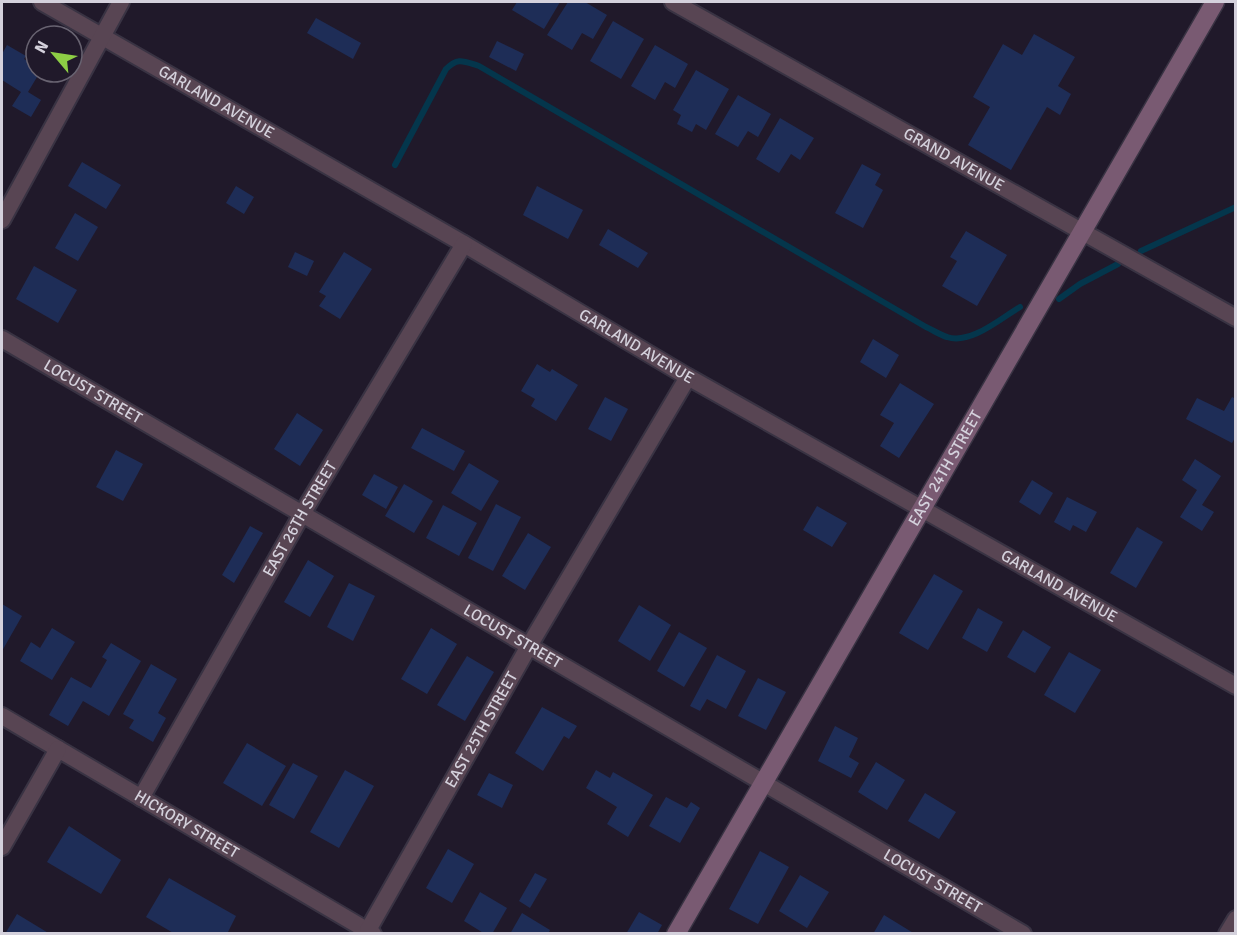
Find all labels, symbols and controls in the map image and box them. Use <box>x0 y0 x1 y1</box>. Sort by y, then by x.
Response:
north arrow <box>24 24 84 84</box>
text: N <box>30 37 53 57</box>
street label: GARLAND AVENUE <box>155 61 278 143</box>
street label: GRAND AVENUE <box>900 123 1008 196</box>
street label: GARLAND AVENUE <box>575 304 697 388</box>
street label: LOCUST STREET <box>40 355 146 428</box>
street label: EAST 24TH STREET <box>904 407 987 530</box>
street label: EAST 26TH STREET <box>259 458 341 580</box>
street label: GARLAND AVENUE <box>997 546 1121 627</box>
street label: LOCUST STREET <box>460 600 566 673</box>
street label: EAST 25TH STREET <box>441 668 522 791</box>
street label: HICKORY STREET <box>131 786 242 863</box>
street label: LOCUST STREET <box>880 845 985 918</box>

